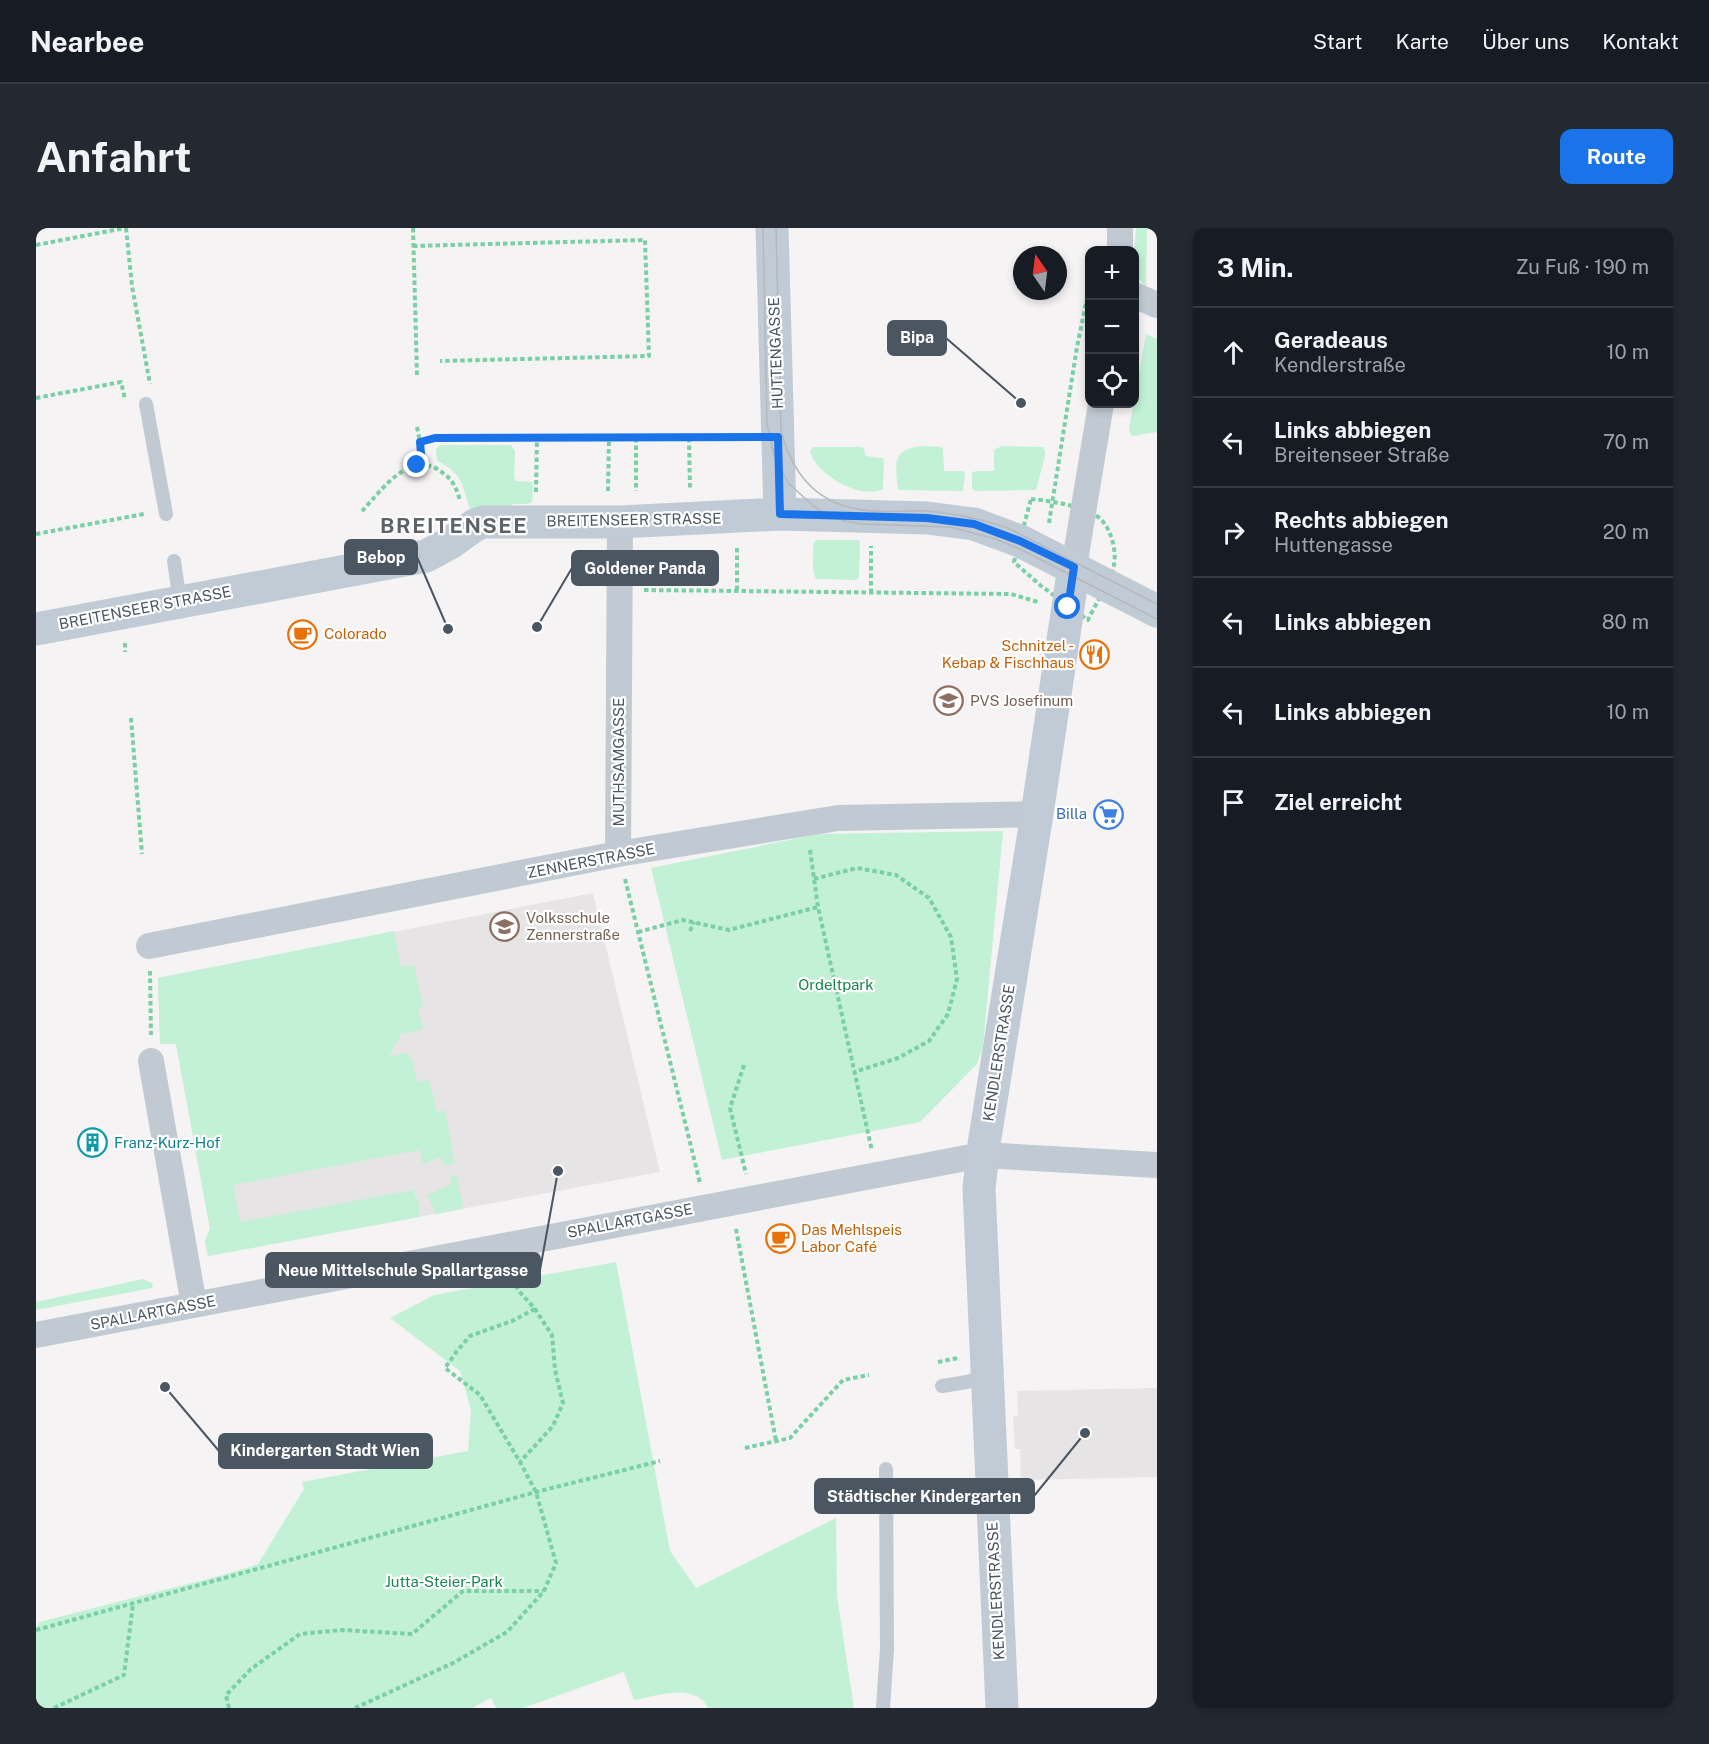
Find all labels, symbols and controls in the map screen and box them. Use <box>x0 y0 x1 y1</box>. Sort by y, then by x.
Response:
text: Nearbee <box>30 25 144 58</box>
text: Start <box>1313 29 1362 54</box>
text: Karte <box>1395 29 1449 54</box>
text: Über uns <box>1482 29 1569 54</box>
text: Kontakt <box>1602 29 1679 54</box>
button: Route <box>1560 129 1673 184</box>
text: Anfahrt <box>36 132 192 181</box>
north arrow <box>1013 246 1067 300</box>
map controls <box>1085 246 1139 408</box>
button: + <box>1085 246 1139 300</box>
text: 3 Min. <box>1217 252 1293 283</box>
text: Zu Fuß · 190 m <box>1516 255 1649 279</box>
street label: HUTTENGASSE <box>765 297 786 409</box>
button: − <box>1085 300 1139 354</box>
callout: Bipa <box>888 321 946 355</box>
text: Geradeaus <box>1274 327 1388 353</box>
text: Bipa <box>900 328 934 347</box>
icon: ahead <box>1217 336 1250 369</box>
text: 10 m <box>1606 340 1649 364</box>
text: Kendlerstraße <box>1274 353 1406 377</box>
button: locate <box>1085 354 1139 408</box>
text: Links abbiegen <box>1274 417 1431 443</box>
icon: left <box>1217 426 1250 459</box>
text: 70 m <box>1603 430 1649 454</box>
text: Breitenseer Straße <box>1274 443 1450 467</box>
route end <box>403 451 429 477</box>
text: Rechts abbiegen <box>1274 507 1449 533</box>
street label: BREITENSEER STRASSE <box>546 509 722 530</box>
district label: BREITENSEE <box>380 513 528 538</box>
icon: right <box>1217 516 1250 549</box>
text: 20 m <box>1603 520 1649 544</box>
text: Huttengasse <box>1274 533 1393 557</box>
callout: Bebop <box>345 540 417 574</box>
text: Bebop <box>357 548 406 567</box>
callout: Goldener Panda <box>572 551 718 585</box>
text: Goldener Panda <box>584 559 706 578</box>
street label: BREITENSEER STRASSE <box>57 582 232 633</box>
route start <box>1054 593 1080 619</box>
icon: left <box>1217 606 1250 639</box>
text: Links abbiegen <box>1274 609 1431 635</box>
text: 80 m <box>1602 610 1649 634</box>
cafe icon: Colorado <box>287 618 319 650</box>
place label: Colorado <box>324 625 387 642</box>
place label: Schnitzel - Kebap & Fischhaus <box>942 637 1074 671</box>
restaurant icon: Schnitzel - Kebap & Fischhaus <box>1079 639 1111 671</box>
school or university icon: PVS Josefinum <box>933 685 965 717</box>
place label: PVS Josefinum <box>970 692 1073 709</box>
icon: left <box>1217 696 1250 729</box>
street label: MUTHSAMGASSE <box>610 698 627 826</box>
text: Links abbiegen <box>1274 699 1431 725</box>
text: 10 m <box>1606 700 1649 724</box>
icon: arrive <box>1217 786 1250 819</box>
text: Ziel erreicht <box>1274 789 1402 815</box>
supermarket icon: Billa <box>1092 798 1124 830</box>
place label: Billa <box>1056 805 1087 822</box>
street label: ZENNERSTRASSE <box>526 840 656 881</box>
place label: Volksschule Zennerstraße <box>526 909 620 943</box>
school or university icon: Volksschule Zennerstraße <box>489 911 521 943</box>
park label: Ordeltpark <box>798 976 874 993</box>
street label: KENDLERSTRASSE <box>979 983 1018 1122</box>
building icon: Franz-Kurz-Hof <box>77 1127 109 1159</box>
place label: Franz-Kurz-Hof <box>114 1134 220 1151</box>
street label: SPALLARTGASSE <box>566 1200 694 1241</box>
place label: Das Mehlspeis Labor Café <box>801 1221 902 1255</box>
cafe icon: Das Mehlspeis Labor Café <box>764 1223 796 1255</box>
callout: Neue Mittelschule Spallartgasse <box>266 1253 540 1287</box>
text: Neue Mittelschule Spallartgasse <box>278 1261 528 1280</box>
street label: SPALLARTGASSE <box>89 1292 217 1333</box>
callout: Kindergarten Stadt Wien <box>219 1434 432 1468</box>
text: Kindergarten Stadt Wien <box>230 1441 420 1460</box>
callout: Städtischer Kindergarten <box>815 1479 1034 1513</box>
text: Städtischer Kindergarten <box>827 1487 1021 1506</box>
street label: KENDLERSTRASSE <box>983 1522 1008 1660</box>
park label: Jutta-Steier-Park <box>385 1573 503 1590</box>

